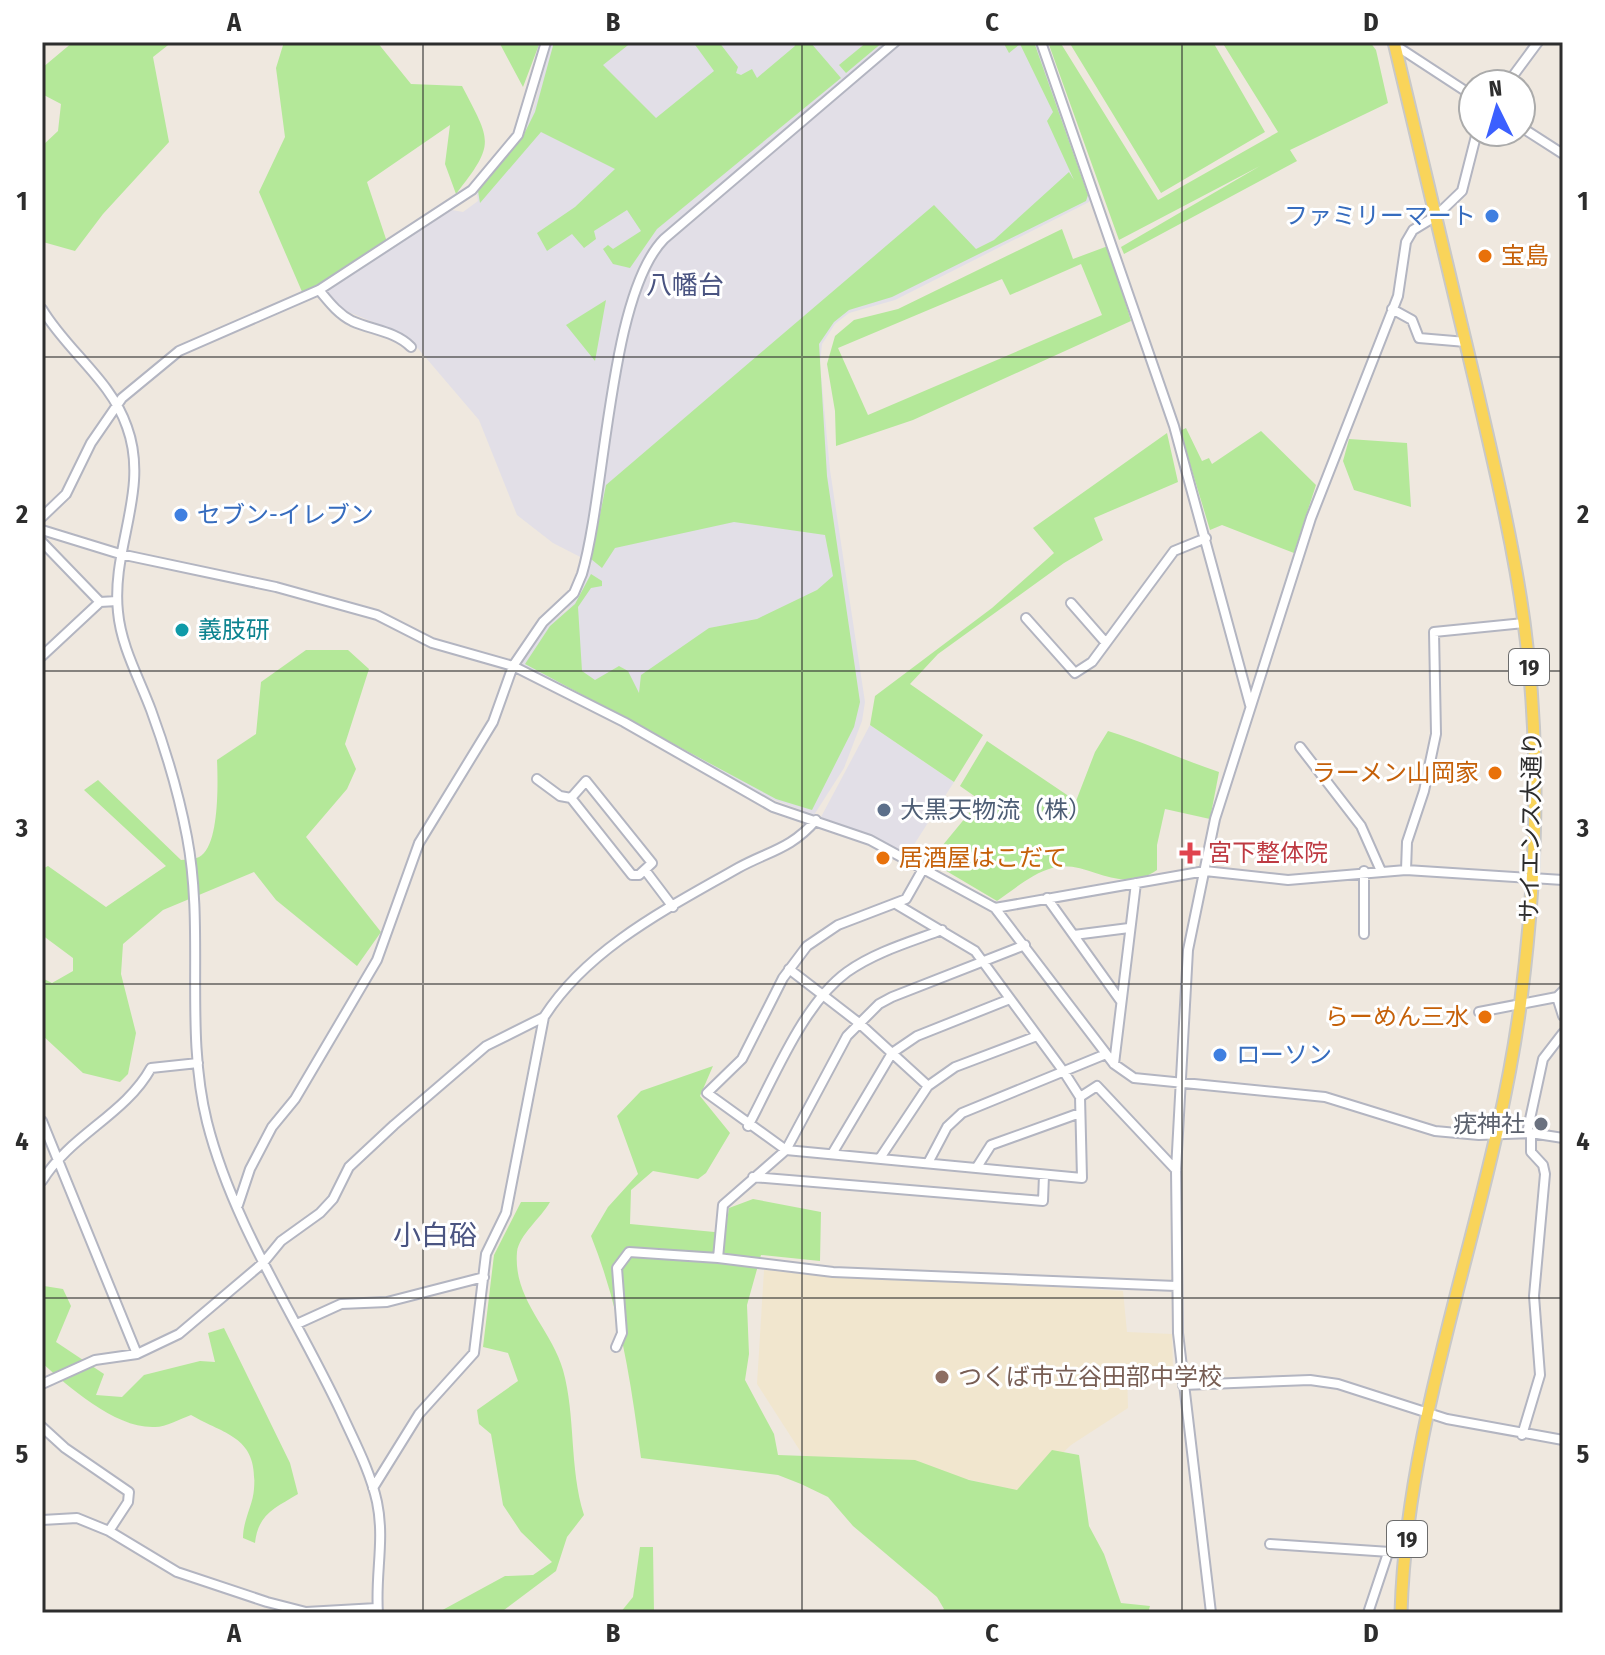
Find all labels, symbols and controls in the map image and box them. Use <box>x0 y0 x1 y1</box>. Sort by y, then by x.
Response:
text: A <box>226 7 242 38</box>
text: B <box>606 7 621 38</box>
text: C <box>985 7 999 38</box>
text: D <box>1363 7 1379 38</box>
north arrow <box>1457 68 1537 148</box>
text: N <box>1488 75 1503 103</box>
text: 1 <box>17 186 28 217</box>
text: 1 <box>1578 186 1589 217</box>
place label: ファミリーマート <box>1284 202 1476 230</box>
marker: ファミリーマート <box>1483 207 1501 225</box>
place label: 宝島 <box>1501 242 1549 270</box>
marker: 宝島 <box>1476 247 1494 265</box>
district label: 八幡台 <box>646 270 724 301</box>
text: 2 <box>15 499 28 530</box>
text: 2 <box>1576 499 1589 530</box>
place label: セブン-イレブン <box>197 501 374 529</box>
marker: セブン-イレブン <box>172 506 190 524</box>
place label: 義肢研 <box>198 616 270 644</box>
marker: 義肢研 <box>173 621 191 639</box>
road number: 19 <box>1509 649 1549 685</box>
street label: サイエンス大通り <box>1515 731 1547 923</box>
place label: ラーメン山岡家 <box>1312 759 1479 787</box>
marker: ラーメン山岡家 <box>1486 764 1504 782</box>
place label: 大黒天物流（株） <box>900 796 1092 824</box>
marker: 大黒天物流（株） <box>875 801 893 819</box>
text: 3 <box>15 813 28 844</box>
text: 3 <box>1576 813 1589 844</box>
place label: 宮下整体院 <box>1208 839 1328 867</box>
marker: 宮下整体院 <box>1179 842 1201 864</box>
place label: 居酒屋はこだて <box>899 844 1067 872</box>
marker: 居酒屋はこだて <box>874 849 892 867</box>
place label: らーめん三水 <box>1325 1003 1469 1031</box>
marker: らーめん三水 <box>1476 1008 1494 1026</box>
place label: ローソン <box>1236 1041 1332 1069</box>
marker: ローソン <box>1211 1046 1229 1064</box>
place label: 疣神社 <box>1453 1110 1525 1138</box>
marker: 疣神社 <box>1532 1115 1550 1133</box>
text: 4 <box>15 1126 29 1157</box>
text: 4 <box>1576 1126 1590 1157</box>
district label: 小白硲 <box>393 1219 477 1252</box>
place label: つくば市立谷田部中学校 <box>958 1363 1222 1391</box>
marker: つくば市立谷田部中学校 <box>933 1368 951 1386</box>
text: 5 <box>16 1439 29 1470</box>
text: 5 <box>1577 1439 1590 1470</box>
road number: 19 <box>1387 1521 1427 1557</box>
text: A <box>226 1618 242 1649</box>
text: B <box>606 1618 621 1649</box>
text: C <box>985 1618 999 1649</box>
text: D <box>1363 1618 1379 1649</box>

